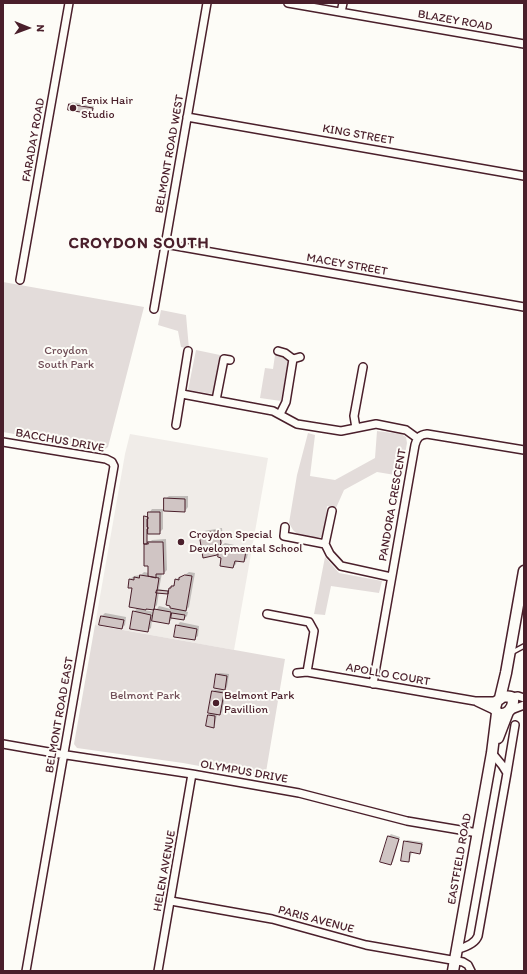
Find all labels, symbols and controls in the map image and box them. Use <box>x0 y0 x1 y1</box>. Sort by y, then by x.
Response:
street label: BLAZEY ROAD <box>416 7 494 35</box>
north arrow <box>8 8 48 48</box>
text: N <box>34 24 47 32</box>
place label: Fenix Hair Studio <box>81 94 133 122</box>
street label: BELMONT ROAD WEST <box>152 94 188 214</box>
street label: FARADAY ROAD <box>20 97 48 183</box>
marker: Fenix Hair Studio <box>68 103 78 113</box>
street label: KING STREET <box>321 122 395 148</box>
district label: CROYDON SOUTH <box>68 234 210 254</box>
street label: MACEY STREET <box>305 251 389 279</box>
park label: Croydon South Park <box>38 344 94 372</box>
street label: BACCHUS DRIVE <box>14 426 106 456</box>
street label: PANDORA CRESCENT <box>376 447 410 563</box>
place label: Croydon Special Developmental School <box>189 528 303 556</box>
marker: Croydon Special Developmental School <box>176 537 186 547</box>
street label: BELMONT ROAD EAST <box>43 656 77 774</box>
street label: APOLLO COURT <box>345 661 431 689</box>
park label: Belmont Park <box>110 689 180 703</box>
place label: Belmont Park Pavillion <box>224 689 294 717</box>
marker: Belmont Park Pavillion <box>211 698 221 708</box>
street label: OLYMPUS DRIVE <box>199 757 289 787</box>
street label: EASTFIELD ROAD <box>445 812 475 906</box>
street label: HELEN AVENUE <box>151 829 179 913</box>
street label: PARIS AVENUE <box>277 903 355 937</box>

